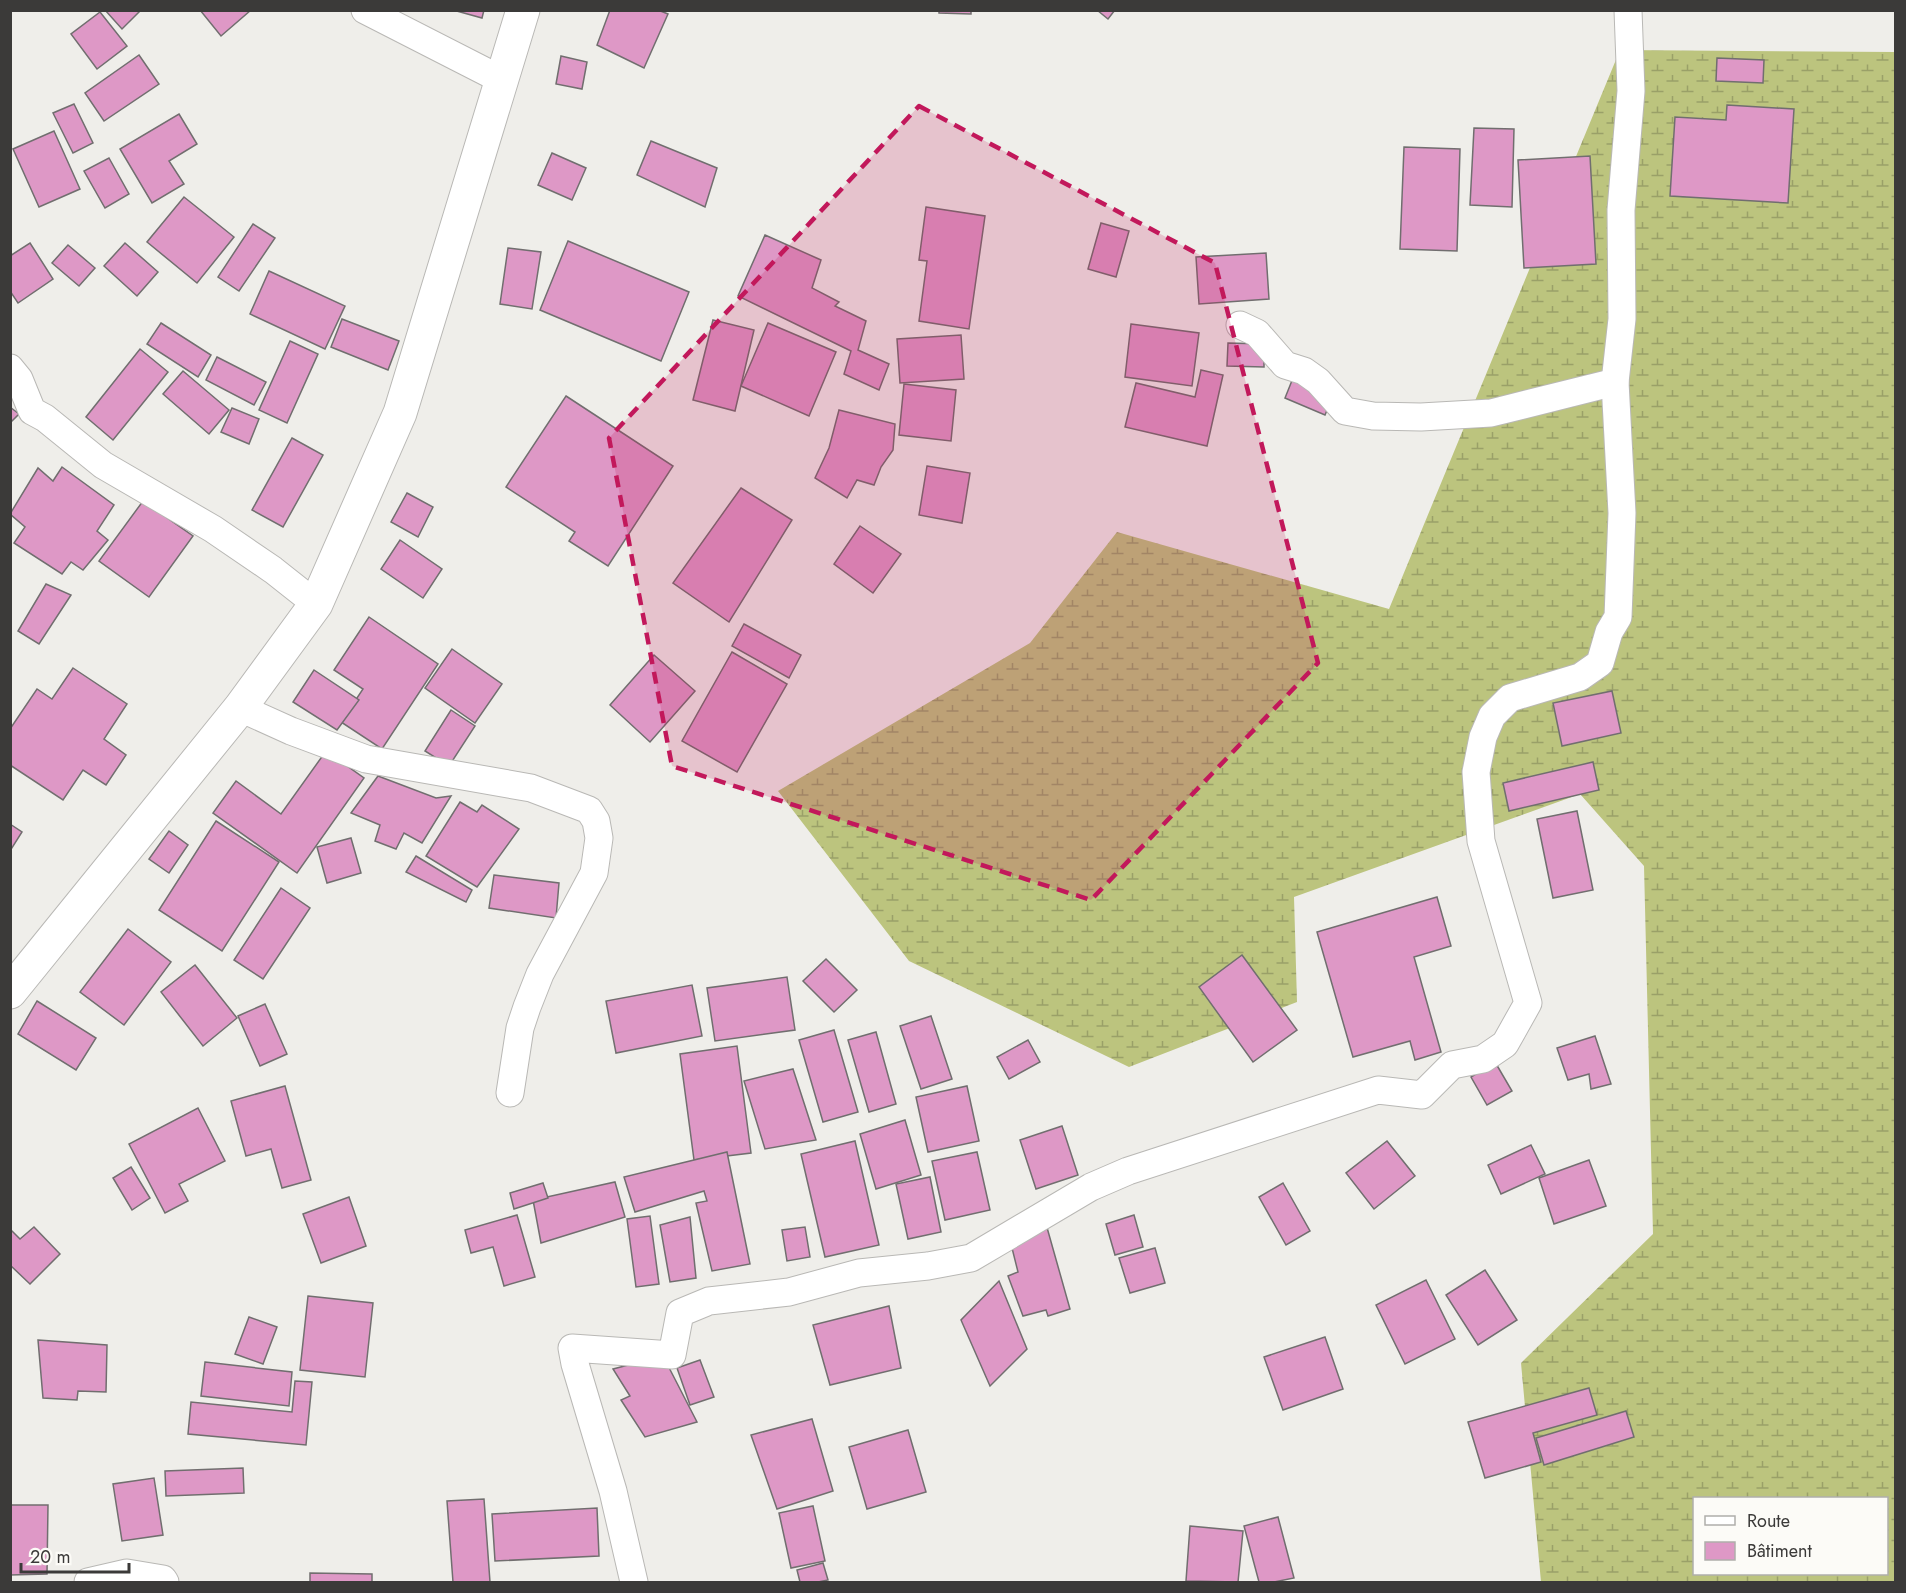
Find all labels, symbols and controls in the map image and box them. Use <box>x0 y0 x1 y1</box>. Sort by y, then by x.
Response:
legend <box>1693 1497 1888 1575</box>
text: Route <box>1747 1508 1790 1534</box>
scale bar <box>21 1536 129 1574</box>
text: Bâtiment <box>1747 1538 1813 1564</box>
text: 20 m <box>30 1544 70 1570</box>

